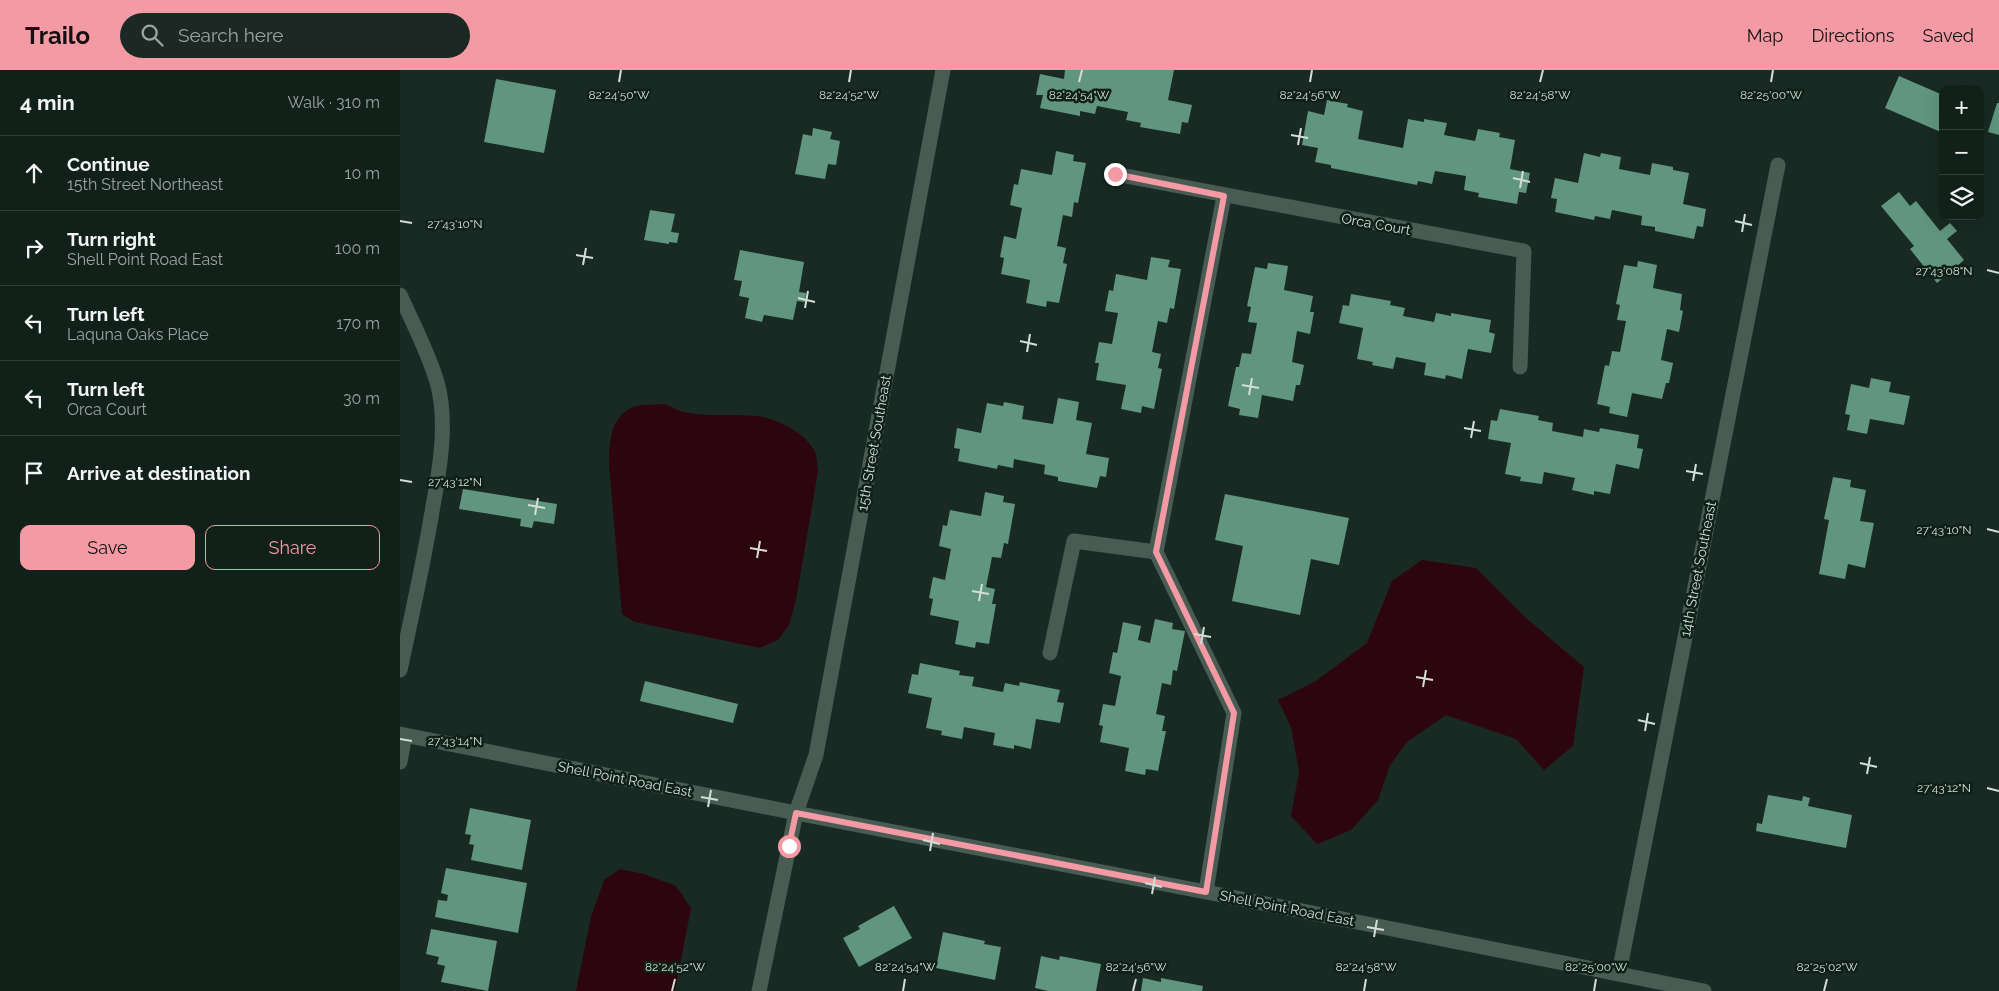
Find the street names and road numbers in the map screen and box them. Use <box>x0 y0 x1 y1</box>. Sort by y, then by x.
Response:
street label: Orca Court <box>1340 210 1412 238</box>
street label: 15th Street Southeast <box>854 373 894 512</box>
street label: 14th Street Southeast <box>1677 500 1719 638</box>
street label: Shell Point Road East <box>556 758 694 800</box>
street label: Shell Point Road East <box>1218 887 1356 929</box>

